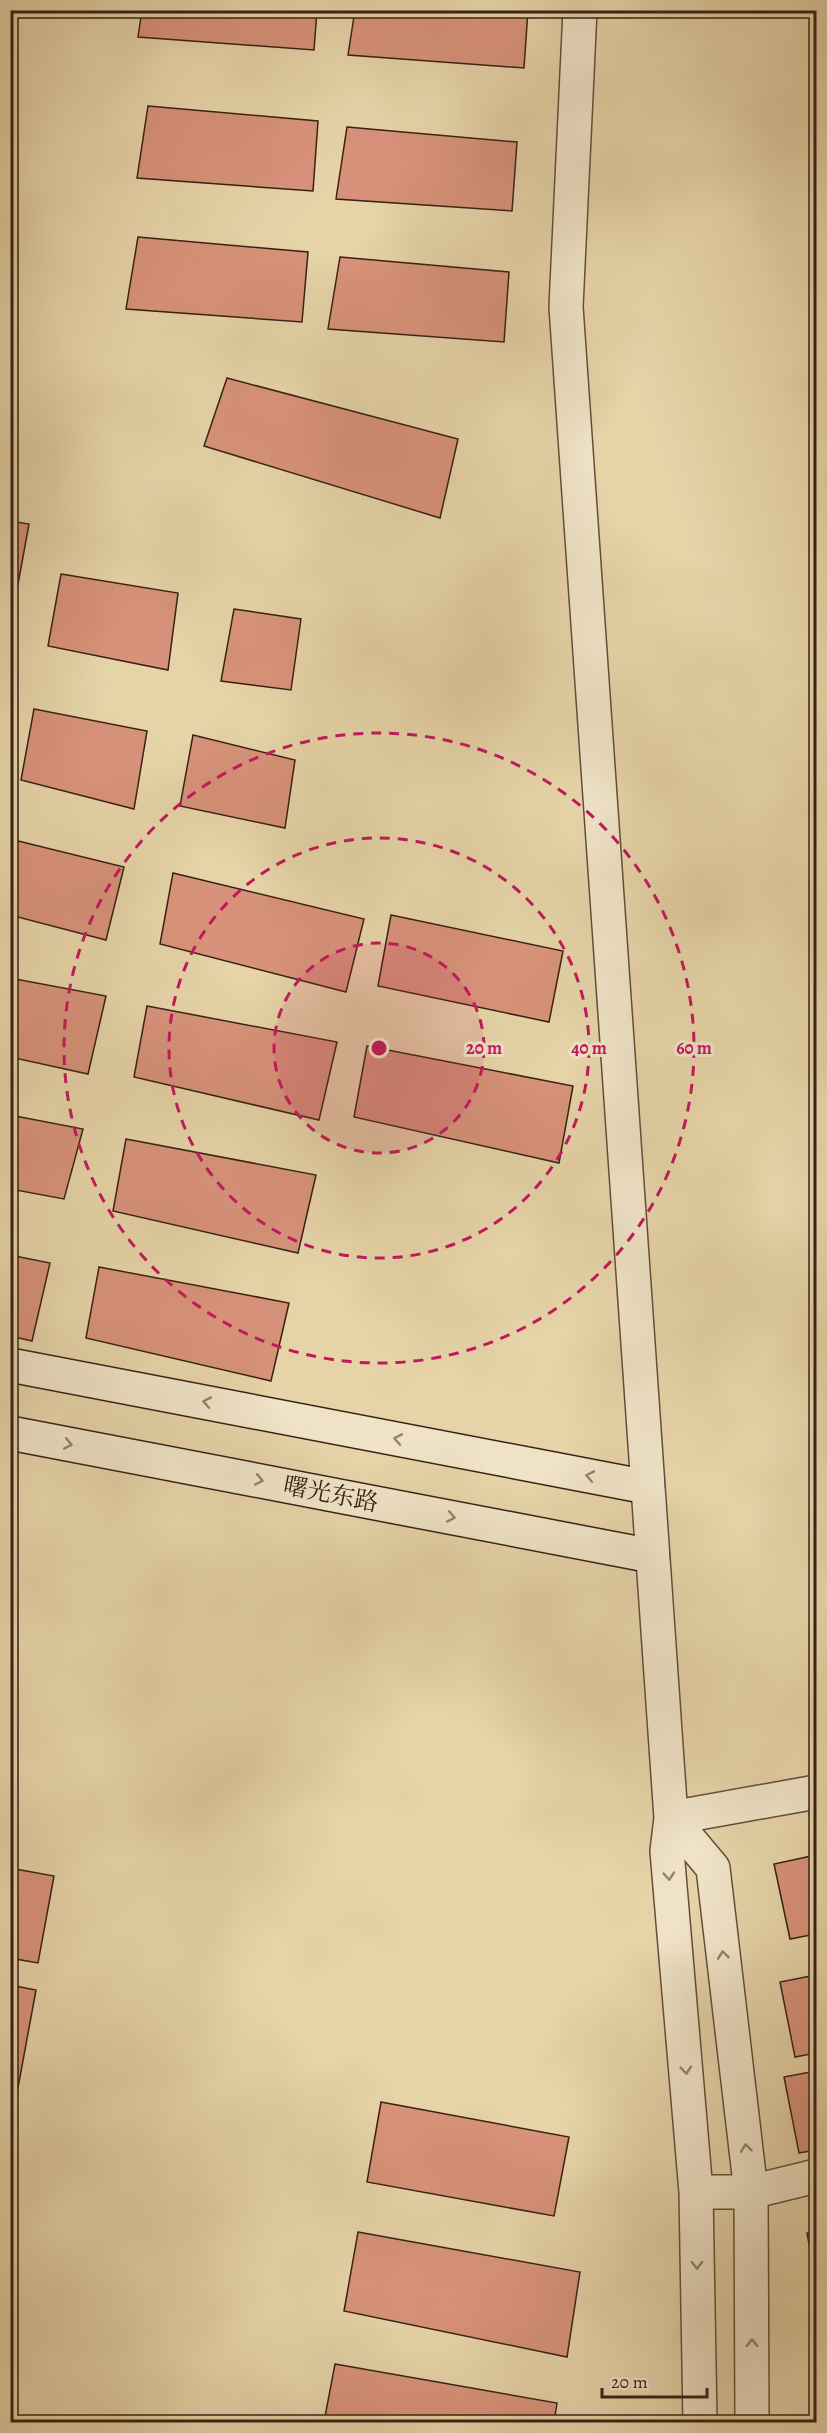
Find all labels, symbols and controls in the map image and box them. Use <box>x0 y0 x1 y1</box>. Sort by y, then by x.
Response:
text: 20 m <box>466 1036 502 1060</box>
text: 40 m <box>571 1036 607 1060</box>
text: 60 m <box>676 1036 712 1060</box>
centre of rings <box>369 1038 389 1058</box>
one-way arrow <box>202 1397 212 1409</box>
one-way arrow <box>394 1433 404 1446</box>
one-way arrow <box>63 1437 73 1450</box>
street label: 曙光东路 <box>281 1469 381 1519</box>
one-way arrow <box>585 1470 595 1483</box>
one-way arrow <box>254 1473 264 1486</box>
one-way arrow <box>446 1510 456 1523</box>
one-way arrow <box>662 1871 675 1880</box>
one-way arrow <box>718 1950 730 1959</box>
one-way arrow <box>679 2066 692 2075</box>
one-way arrow <box>740 2144 753 2153</box>
one-way arrow <box>691 2260 704 2269</box>
one-way arrow <box>746 2339 758 2348</box>
scale bar <box>602 2361 707 2399</box>
text: 20 m <box>611 2370 648 2394</box>

